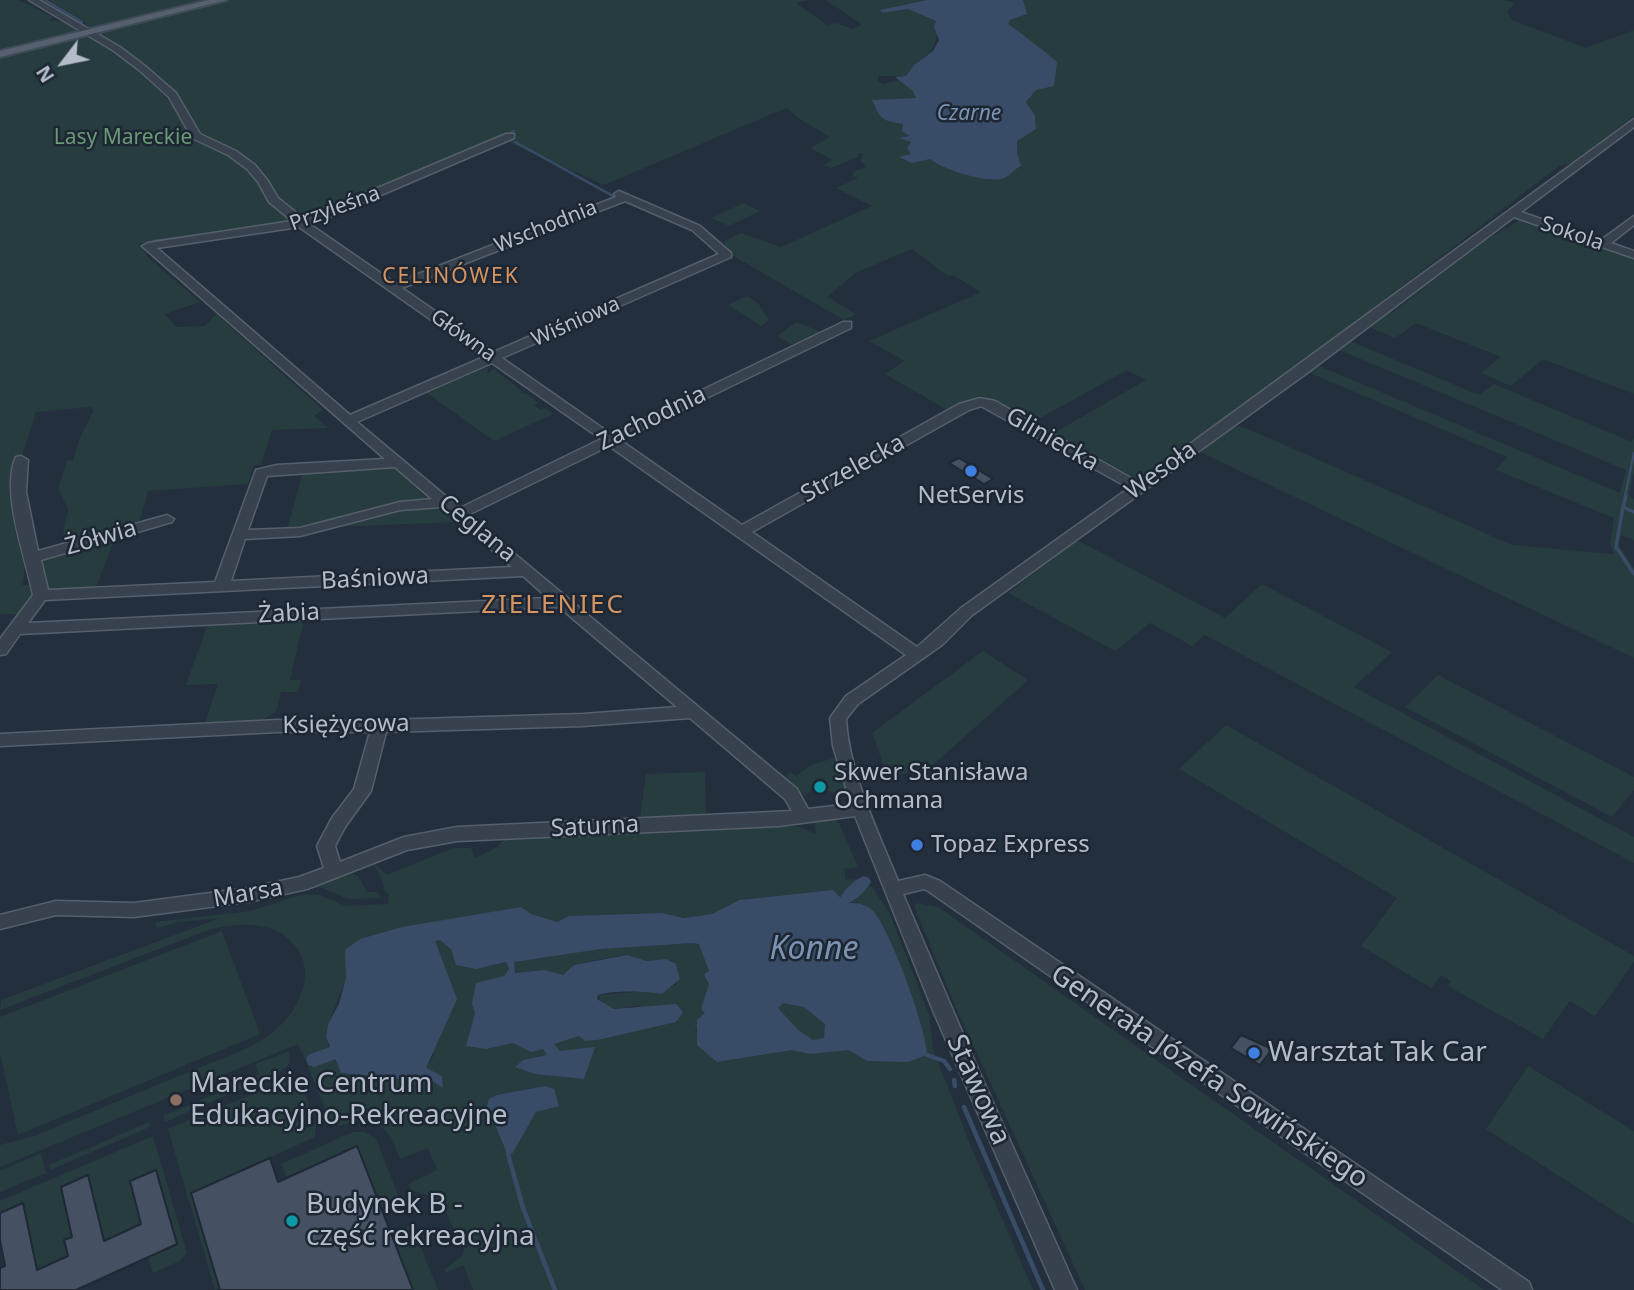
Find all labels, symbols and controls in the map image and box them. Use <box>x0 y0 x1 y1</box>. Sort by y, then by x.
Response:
north arrow <box>28 28 98 98</box>
text: N <box>30 61 60 88</box>
water label: Czarne <box>937 101 1001 127</box>
park label: Lasy Mareckie <box>54 125 192 151</box>
street label: Przyleśna <box>287 181 383 237</box>
street label: Wschodnia <box>491 195 601 259</box>
street label: Sokola <box>1537 211 1607 257</box>
district label: CELINÓWEK <box>383 264 519 290</box>
street label: Wiśniowa <box>528 291 624 353</box>
street label: Główna <box>425 304 501 368</box>
street label: Zachodnia <box>593 380 711 458</box>
street label: Gliniecka <box>1001 402 1103 478</box>
street label: Strzelecka <box>796 429 910 509</box>
street label: Wesoła <box>1120 436 1202 506</box>
marker: NetServis <box>963 463 979 479</box>
place label: NetServis <box>918 482 1024 510</box>
street label: Ceglana <box>432 489 522 569</box>
street label: Żółwia <box>62 514 140 562</box>
street label: Baśniowa <box>320 562 430 596</box>
district label: ZIELENIEC <box>482 590 624 622</box>
street label: Żabia <box>257 598 321 630</box>
street label: Księżycowa <box>282 709 410 741</box>
place label: Skwer Stanisława Ochmana <box>834 759 1028 815</box>
marker: Skwer Stanisława Ochmana <box>812 779 828 795</box>
street label: Saturna <box>550 810 640 844</box>
place label: Topaz Express <box>931 831 1090 859</box>
marker: Topaz Express <box>909 837 925 853</box>
street label: Marsa <box>211 874 285 914</box>
water label: Konne <box>769 931 859 969</box>
street label: Generała Józefa Sowińskiego <box>1044 958 1374 1196</box>
street label: Stawowa <box>939 1030 1017 1150</box>
place label: Warsztat Tak Car <box>1268 1036 1487 1070</box>
marker: Warsztat Tak Car <box>1246 1045 1262 1061</box>
place label: Mareckie Centrum Edukacyjno-Rekreacyjne <box>190 1067 508 1133</box>
marker: Mareckie Centrum Edukacyjno-Rekreacyjne <box>168 1092 184 1108</box>
place label: Budynek B - część rekreacyjna <box>306 1188 535 1254</box>
marker: Budynek B - część rekreacyjna <box>284 1213 300 1229</box>

